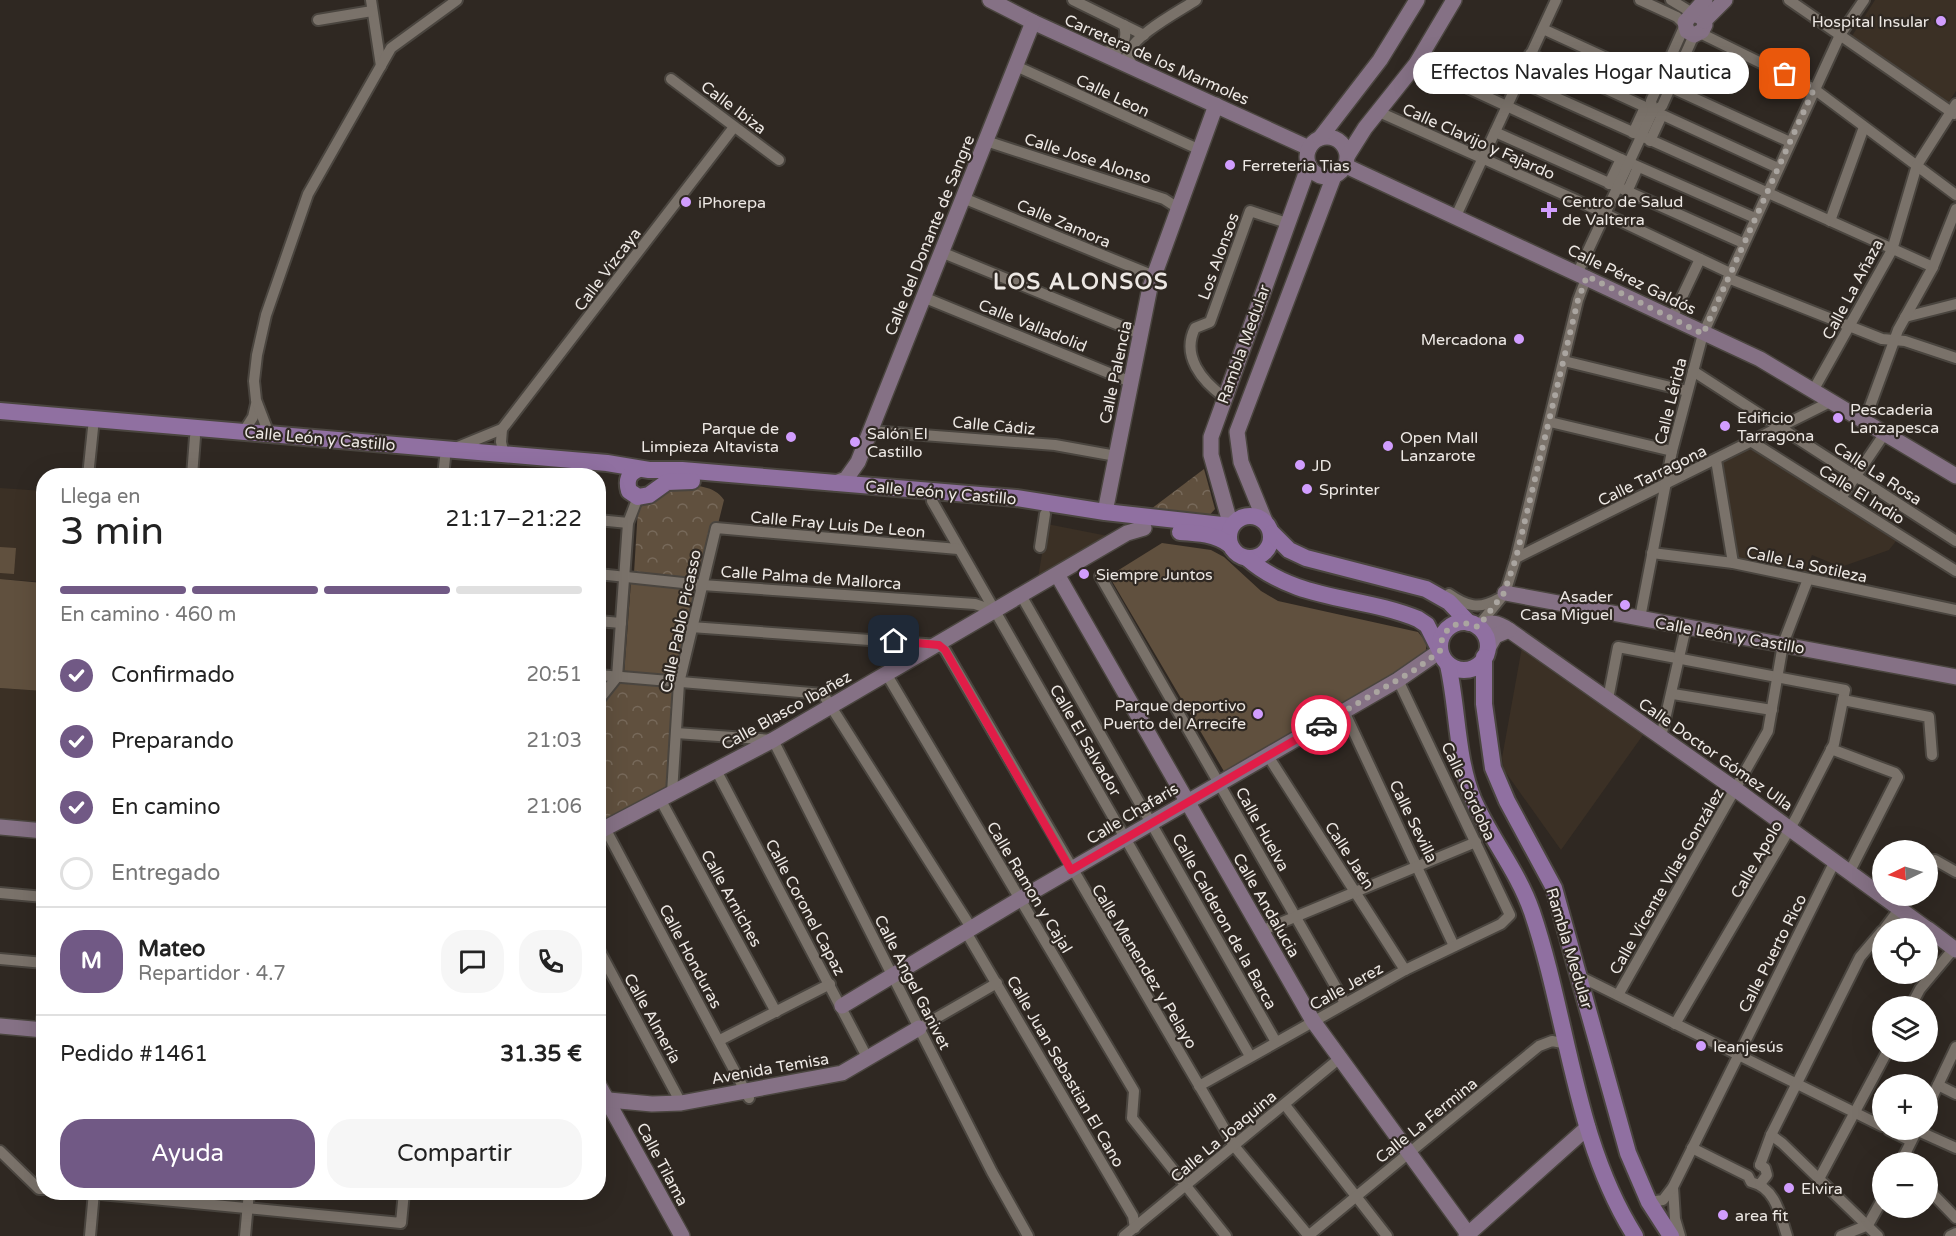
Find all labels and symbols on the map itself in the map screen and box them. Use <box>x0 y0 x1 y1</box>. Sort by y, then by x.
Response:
street label: Carretera de los Marmoles <box>1061 10 1252 110</box>
place label: Hospital Insular <box>1812 12 1930 32</box>
marker: Hospital Insular <box>1934 14 1948 28</box>
pin <box>1759 48 1810 99</box>
callout: Effectos Navales Hogar Nautica <box>1413 53 1749 95</box>
street label: Calle Leon <box>1073 70 1153 122</box>
street label: Calle Ibiza <box>697 77 770 139</box>
street label: Calle Clavijo y Fajardo <box>1399 99 1558 185</box>
street label: Calle Jose Alonso <box>1022 129 1154 189</box>
street label: Calle del Donante de Sangre <box>880 132 979 339</box>
place label: Ferreteria Tias <box>1242 156 1350 176</box>
marker: Ferreteria Tias <box>1223 158 1237 172</box>
place label: Centro de Salud de Valterra <box>1562 192 1683 230</box>
place label: iPhorepa <box>698 193 766 213</box>
marker: iPhorepa <box>679 195 693 209</box>
street label: Calle Zamora <box>1014 195 1114 253</box>
marker: Centro de Salud de Valterra <box>1540 201 1558 219</box>
street label: Los Alonsos <box>1194 210 1244 303</box>
street label: Calle Vizcaya <box>570 224 646 315</box>
street label: Calle La Añaza <box>1818 236 1888 343</box>
street label: Calle Pérez Galdós <box>1564 240 1699 320</box>
district label: LOS ALONSOS <box>993 269 1169 295</box>
street label: Rambla Medular <box>1213 281 1275 407</box>
street label: Calle Valladolid <box>975 295 1090 357</box>
street label: Calle Palencia <box>1095 319 1137 426</box>
place label: Mercadona <box>1421 330 1507 350</box>
marker: Mercadona <box>1512 332 1526 346</box>
street label: Calle Lérida <box>1651 356 1691 447</box>
place label: Pescaderia Lanzapesca <box>1850 400 1939 438</box>
place label: Edificio Tarragona <box>1737 408 1814 446</box>
marker: Pescaderia Lanzapesca <box>1831 411 1845 425</box>
street label: Calle Cádiz <box>951 412 1036 440</box>
place label: Parque de Limpieza Altavista <box>641 419 779 457</box>
marker: Edificio Tarragona <box>1718 419 1732 433</box>
street label: Calle León y Castillo <box>244 422 396 456</box>
place label: Salón El Castillo <box>867 424 928 462</box>
place label: Open Mall Lanzarote <box>1400 428 1478 466</box>
marker: Parque de Limpieza Altavista <box>784 430 798 444</box>
marker: Salón El Castillo <box>848 435 862 449</box>
street label: Calle La Rosa <box>1829 438 1925 510</box>
marker: Open Mall Lanzarote <box>1381 439 1395 453</box>
street label: Calle Tarragona <box>1595 441 1710 511</box>
place label: JD <box>1312 456 1331 476</box>
marker: JD <box>1293 458 1307 472</box>
street label: Calle El Indio <box>1815 461 1908 529</box>
street label: Calle León y Castillo <box>865 476 1017 510</box>
place label: Sprinter <box>1319 480 1381 500</box>
marker: Sprinter <box>1300 482 1314 496</box>
street label: Calle Fray Luis De Leon <box>749 507 926 543</box>
street label: Calle La Sotileza <box>1744 542 1869 588</box>
street label: Calle Pablo Picasso <box>656 548 706 695</box>
street label: Calle Palma de Mallorca <box>720 562 902 594</box>
place label: Siempre Juntos <box>1096 565 1213 585</box>
marker: Siempre Juntos <box>1077 567 1091 581</box>
place label: Asader Casa Miguel <box>1520 587 1614 625</box>
marker: Asader Casa Miguel <box>1618 598 1632 612</box>
street label: Calle León y Castillo <box>1653 613 1806 659</box>
pin <box>868 615 919 666</box>
street label: Calle Blasco Ibañez <box>718 667 855 755</box>
street label: Calle El Salvador <box>1045 681 1126 801</box>
street label: Calle Doctor Gómez Ulla <box>1634 694 1796 816</box>
courier <box>1291 695 1351 755</box>
place label: Parque deportivo Puerto del Arrecife <box>1103 696 1246 734</box>
marker: Parque deportivo Puerto del Arrecife <box>1251 707 1265 721</box>
street label: Calle Córdoba <box>1436 739 1500 844</box>
street label: Calle Sevilla <box>1384 777 1442 866</box>
street label: Calle Chafaris <box>1083 779 1182 849</box>
street label: Calle Huelva <box>1231 784 1293 875</box>
street label: Calle Vicente Vilas González <box>1605 785 1728 978</box>
street label: Calle Apolo <box>1727 817 1787 902</box>
street label: Calle Ramon y Cajal <box>982 818 1076 957</box>
street label: Calle Jaén <box>1320 818 1378 893</box>
street label: Calle Calderon de la Barca <box>1167 830 1281 1013</box>
street label: Calle Coronel Capaz <box>761 836 850 979</box>
north arrow <box>1872 840 1938 906</box>
street label: Calle Arniches <box>696 846 766 951</box>
street label: Calle Andalucia <box>1228 850 1304 961</box>
street label: Calle Menendez y Pelayo <box>1087 880 1201 1053</box>
street label: Rambla Medular <box>1541 885 1597 1012</box>
street label: Calle Puerto Rico <box>1734 891 1811 1016</box>
street label: Calle Honduras <box>654 901 726 1012</box>
street label: Calle Angel Ganivet <box>869 912 955 1053</box>
street label: Calle Jerez <box>1306 959 1387 1015</box>
street label: Calle Almería <box>619 970 685 1067</box>
street label: Calle Juan Sebastian El Cano <box>1002 972 1128 1171</box>
place label: Ieanjesús <box>1713 1037 1783 1057</box>
marker: Ieanjesús <box>1694 1039 1708 1053</box>
street label: Avenida Temisa <box>710 1049 830 1089</box>
street label: Calle La Fermina <box>1372 1074 1482 1168</box>
street label: Calle La Joaquina <box>1167 1087 1281 1187</box>
street label: Calle Tilama <box>632 1119 692 1210</box>
place label: Elvira <box>1801 1179 1843 1199</box>
marker: Elvira <box>1782 1181 1796 1195</box>
place label: area fit <box>1735 1206 1788 1226</box>
marker: area fit <box>1716 1208 1730 1222</box>

